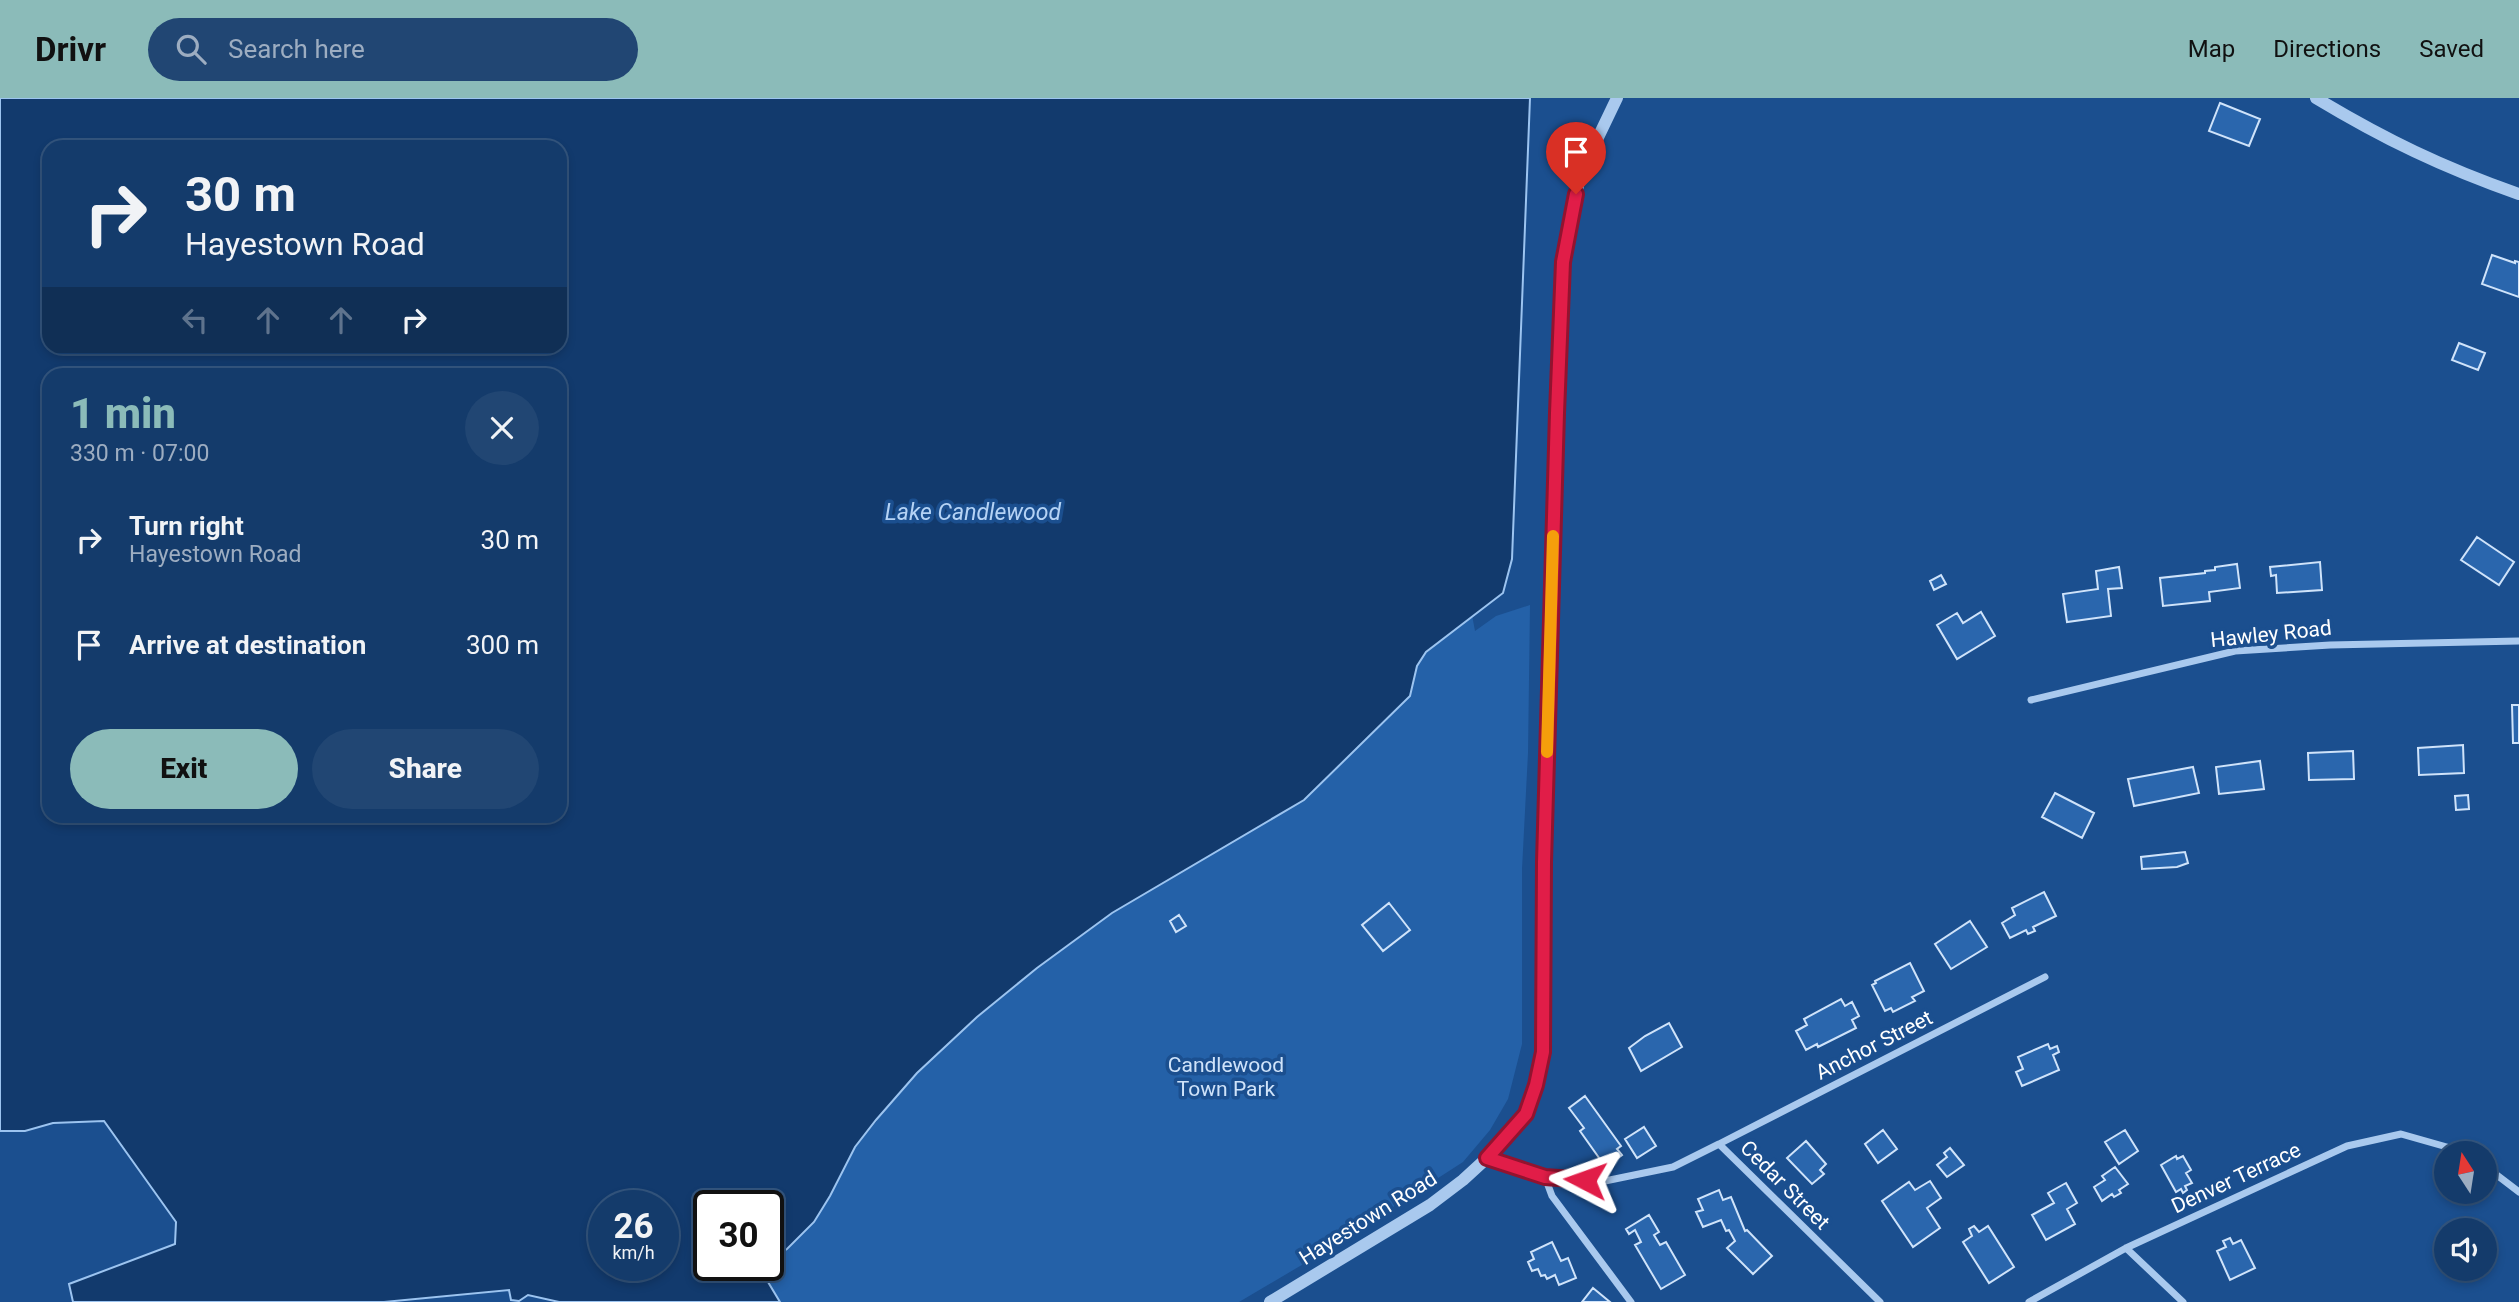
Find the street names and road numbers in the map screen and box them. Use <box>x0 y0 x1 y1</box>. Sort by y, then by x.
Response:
street label: Hawley Road <box>2209 616 2333 652</box>
street label: Anchor Street <box>1812 1005 1936 1085</box>
street label: Cedar Street <box>1736 1136 1835 1235</box>
street label: Denver Terrace <box>2168 1138 2304 1218</box>
street label: Hayestown Road <box>1295 1166 1441 1270</box>

